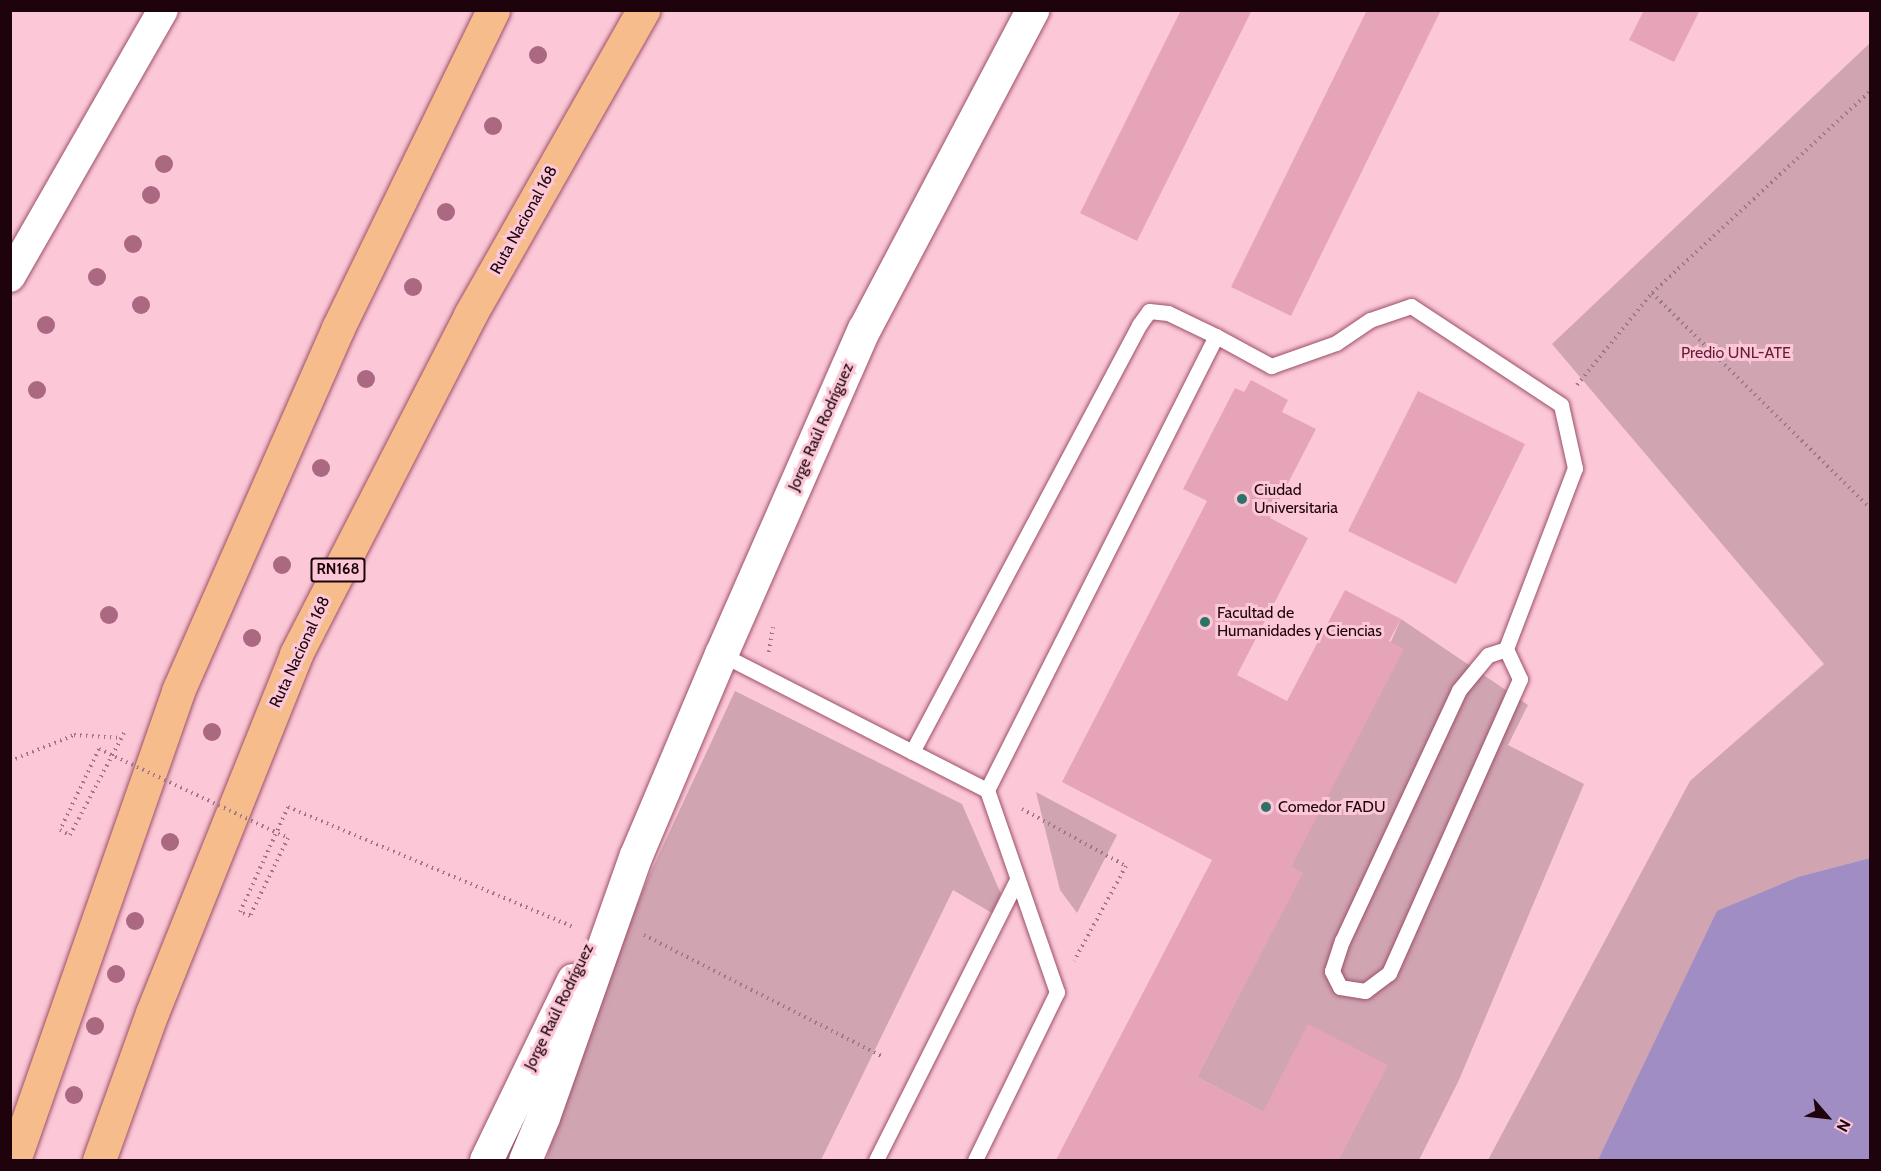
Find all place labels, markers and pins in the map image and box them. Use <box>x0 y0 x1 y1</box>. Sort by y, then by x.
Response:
place label: Ciudad Universitaria <box>1254 480 1338 518</box>
marker: Ciudad Universitaria <box>1235 492 1249 506</box>
place label: Facultad de Humanidades y Ciencias <box>1217 603 1382 641</box>
marker: Facultad de Humanidades y Ciencias <box>1198 615 1212 629</box>
place label: Comedor FADU <box>1278 797 1386 817</box>
marker: Comedor FADU <box>1259 800 1273 814</box>

